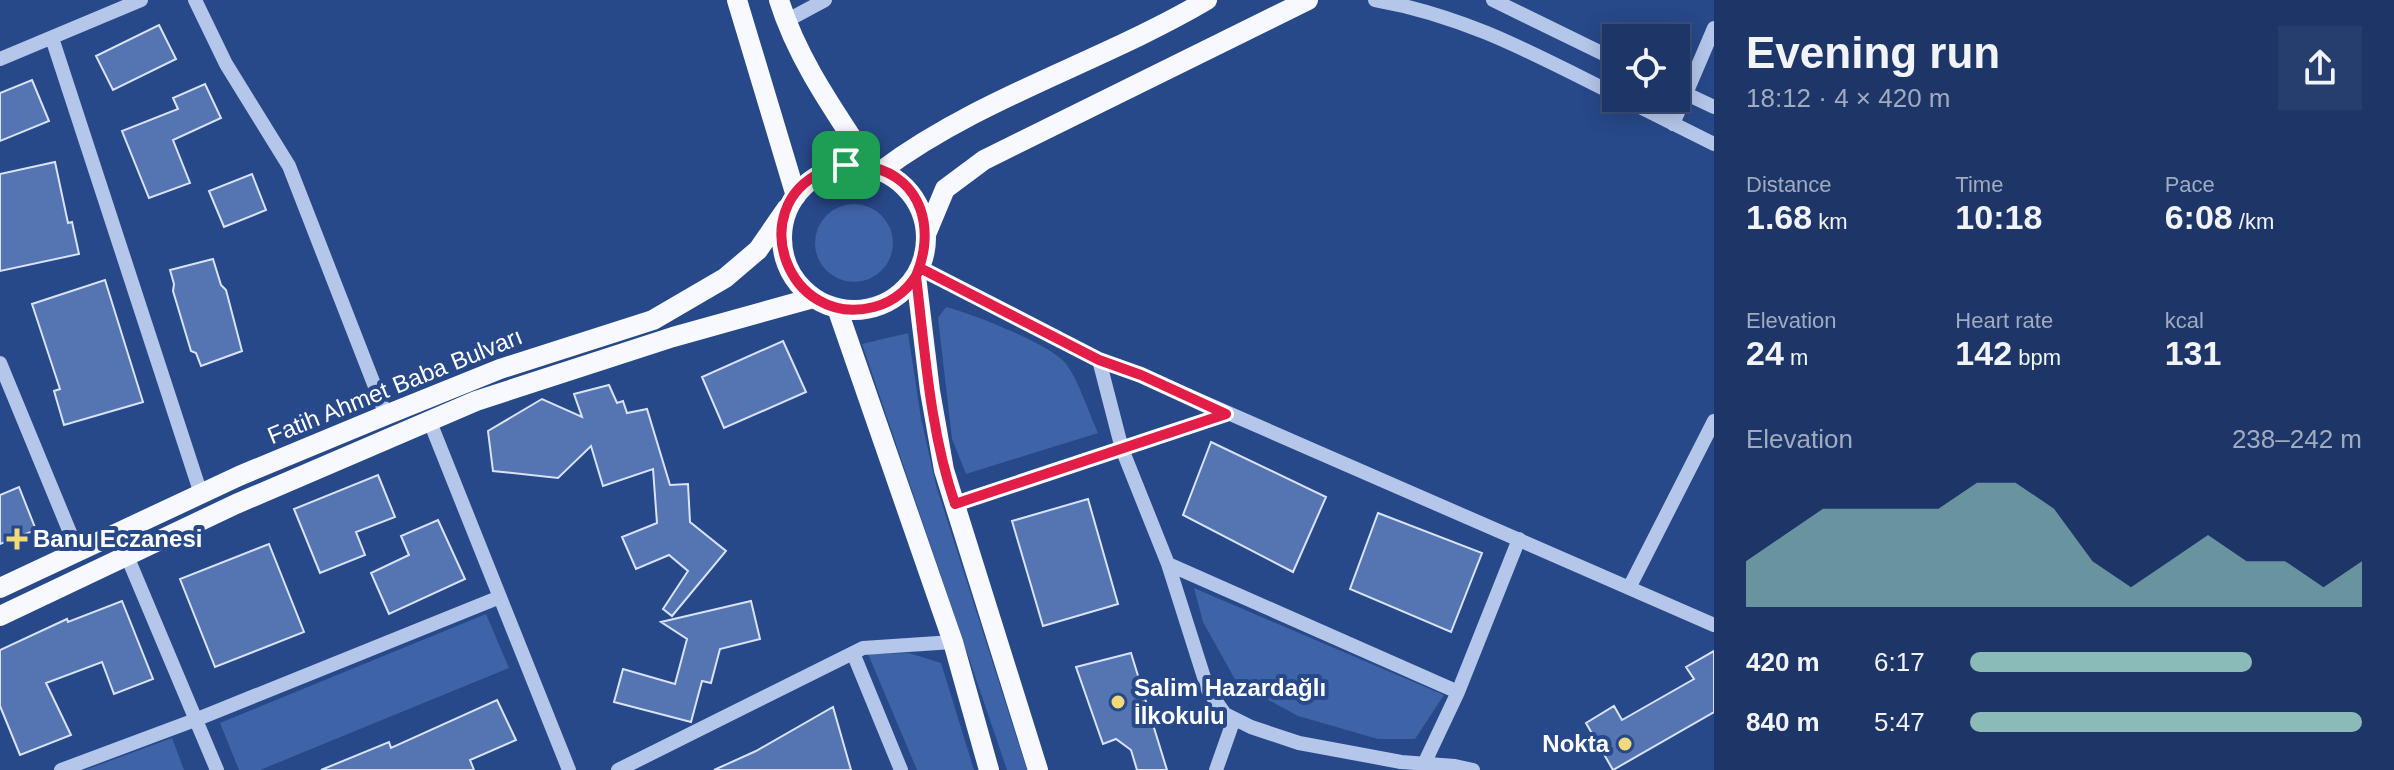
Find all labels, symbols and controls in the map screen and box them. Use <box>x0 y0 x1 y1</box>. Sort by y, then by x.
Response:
map controls <box>1602 24 1690 112</box>
button: locate <box>1602 24 1690 112</box>
button: share <box>2278 26 2362 110</box>
text: Evening run <box>1746 28 2000 77</box>
text: 18:12 · 4 × 420 m <box>1746 83 1951 113</box>
pin <box>812 131 880 199</box>
icon: arrive <box>824 143 868 187</box>
text: Distance <box>1746 172 1832 197</box>
text: Time <box>1955 172 2003 197</box>
text: Pace <box>2165 172 2215 197</box>
text: 1.68 <box>1746 198 1812 236</box>
text: 10:18 <box>1955 198 2042 236</box>
text: 6:08 <box>2165 198 2233 236</box>
text: km <box>1812 209 1848 234</box>
text: /km <box>2233 209 2274 234</box>
text: Elevation <box>1746 308 1837 333</box>
text: Heart rate <box>1955 308 2053 333</box>
text: kcal <box>2165 308 2204 333</box>
street label: Fatih Ahmet Baba Bulvarı <box>264 322 526 449</box>
text: 24 <box>1746 334 1784 372</box>
text: 142 <box>1955 334 2012 372</box>
text: 131 <box>2165 334 2221 372</box>
text: m <box>1784 345 1808 370</box>
text: bpm <box>2012 345 2061 370</box>
text: Elevation <box>1746 424 1853 454</box>
text: 238–242 m <box>2232 424 2362 454</box>
place label: Banu Eczanesi <box>33 525 202 552</box>
marker: Banu Eczanesi <box>8 530 26 548</box>
text: 420 m <box>1746 647 1820 677</box>
text: 6:17 <box>1874 647 1925 677</box>
place label: Salim Hazardağlı İlkokulu <box>1134 674 1326 729</box>
marker: Salim Hazardağlı İlkokulu <box>1109 693 1127 711</box>
text: 840 m <box>1746 707 1820 737</box>
text: 5:47 <box>1874 707 1925 737</box>
place label: Nokta <box>1542 730 1610 757</box>
marker: Nokta <box>1616 735 1634 753</box>

